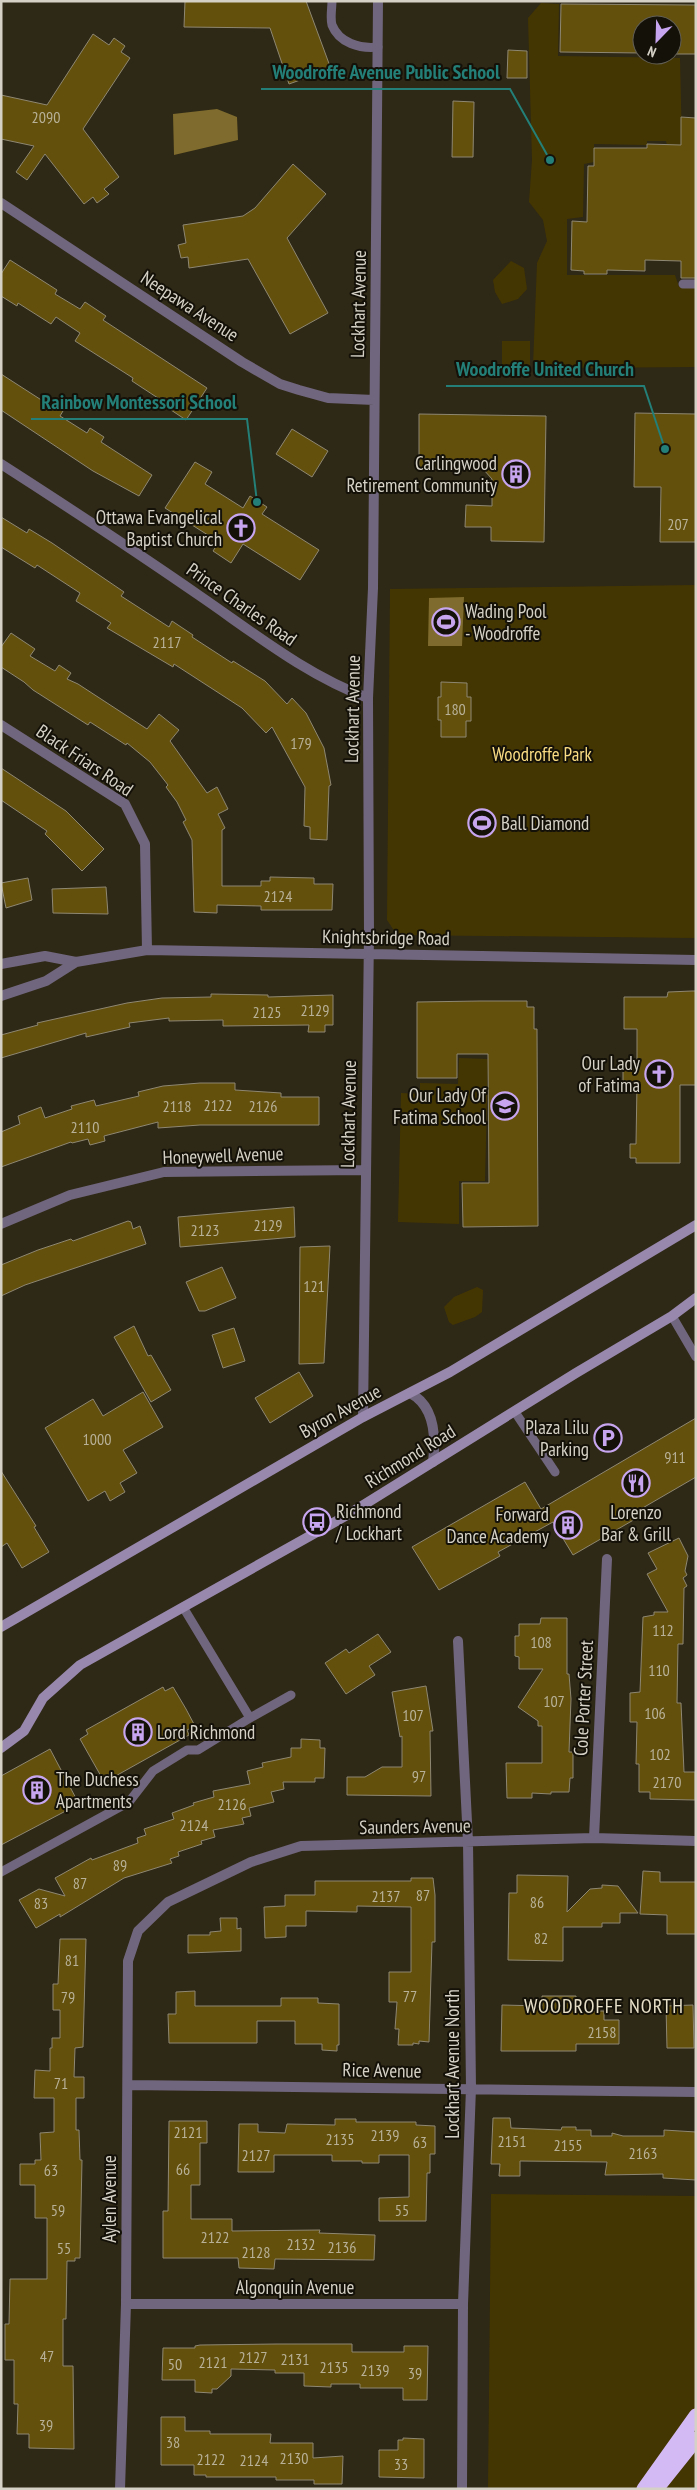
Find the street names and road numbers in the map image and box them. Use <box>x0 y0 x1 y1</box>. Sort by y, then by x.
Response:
street label: Lockhart Avenue <box>345 250 371 358</box>
street label: Neepawa Avenue <box>136 265 244 347</box>
street label: Prince Charles Road <box>182 557 302 651</box>
street label: Lockhart Avenue <box>339 655 365 763</box>
street label: Black Friars Road <box>32 719 138 801</box>
street label: Knightsbridge Road <box>322 924 450 950</box>
street label: Lockhart Avenue <box>335 1060 361 1168</box>
street label: Honeywell Avenue <box>162 1141 284 1169</box>
street label: Byron Avenue <box>295 1379 385 1443</box>
street label: Richmond Road <box>360 1419 460 1493</box>
street label: Cole Porter Street <box>568 1639 598 1757</box>
street label: Saunders Avenue <box>359 1813 471 1839</box>
street label: Lockhart Avenue North <box>440 1989 464 2139</box>
street label: Rice Avenue <box>342 2057 422 2083</box>
street label: Aylen Avenue <box>97 2155 121 2243</box>
street label: Algonquin Avenue <box>236 2275 354 2299</box>

